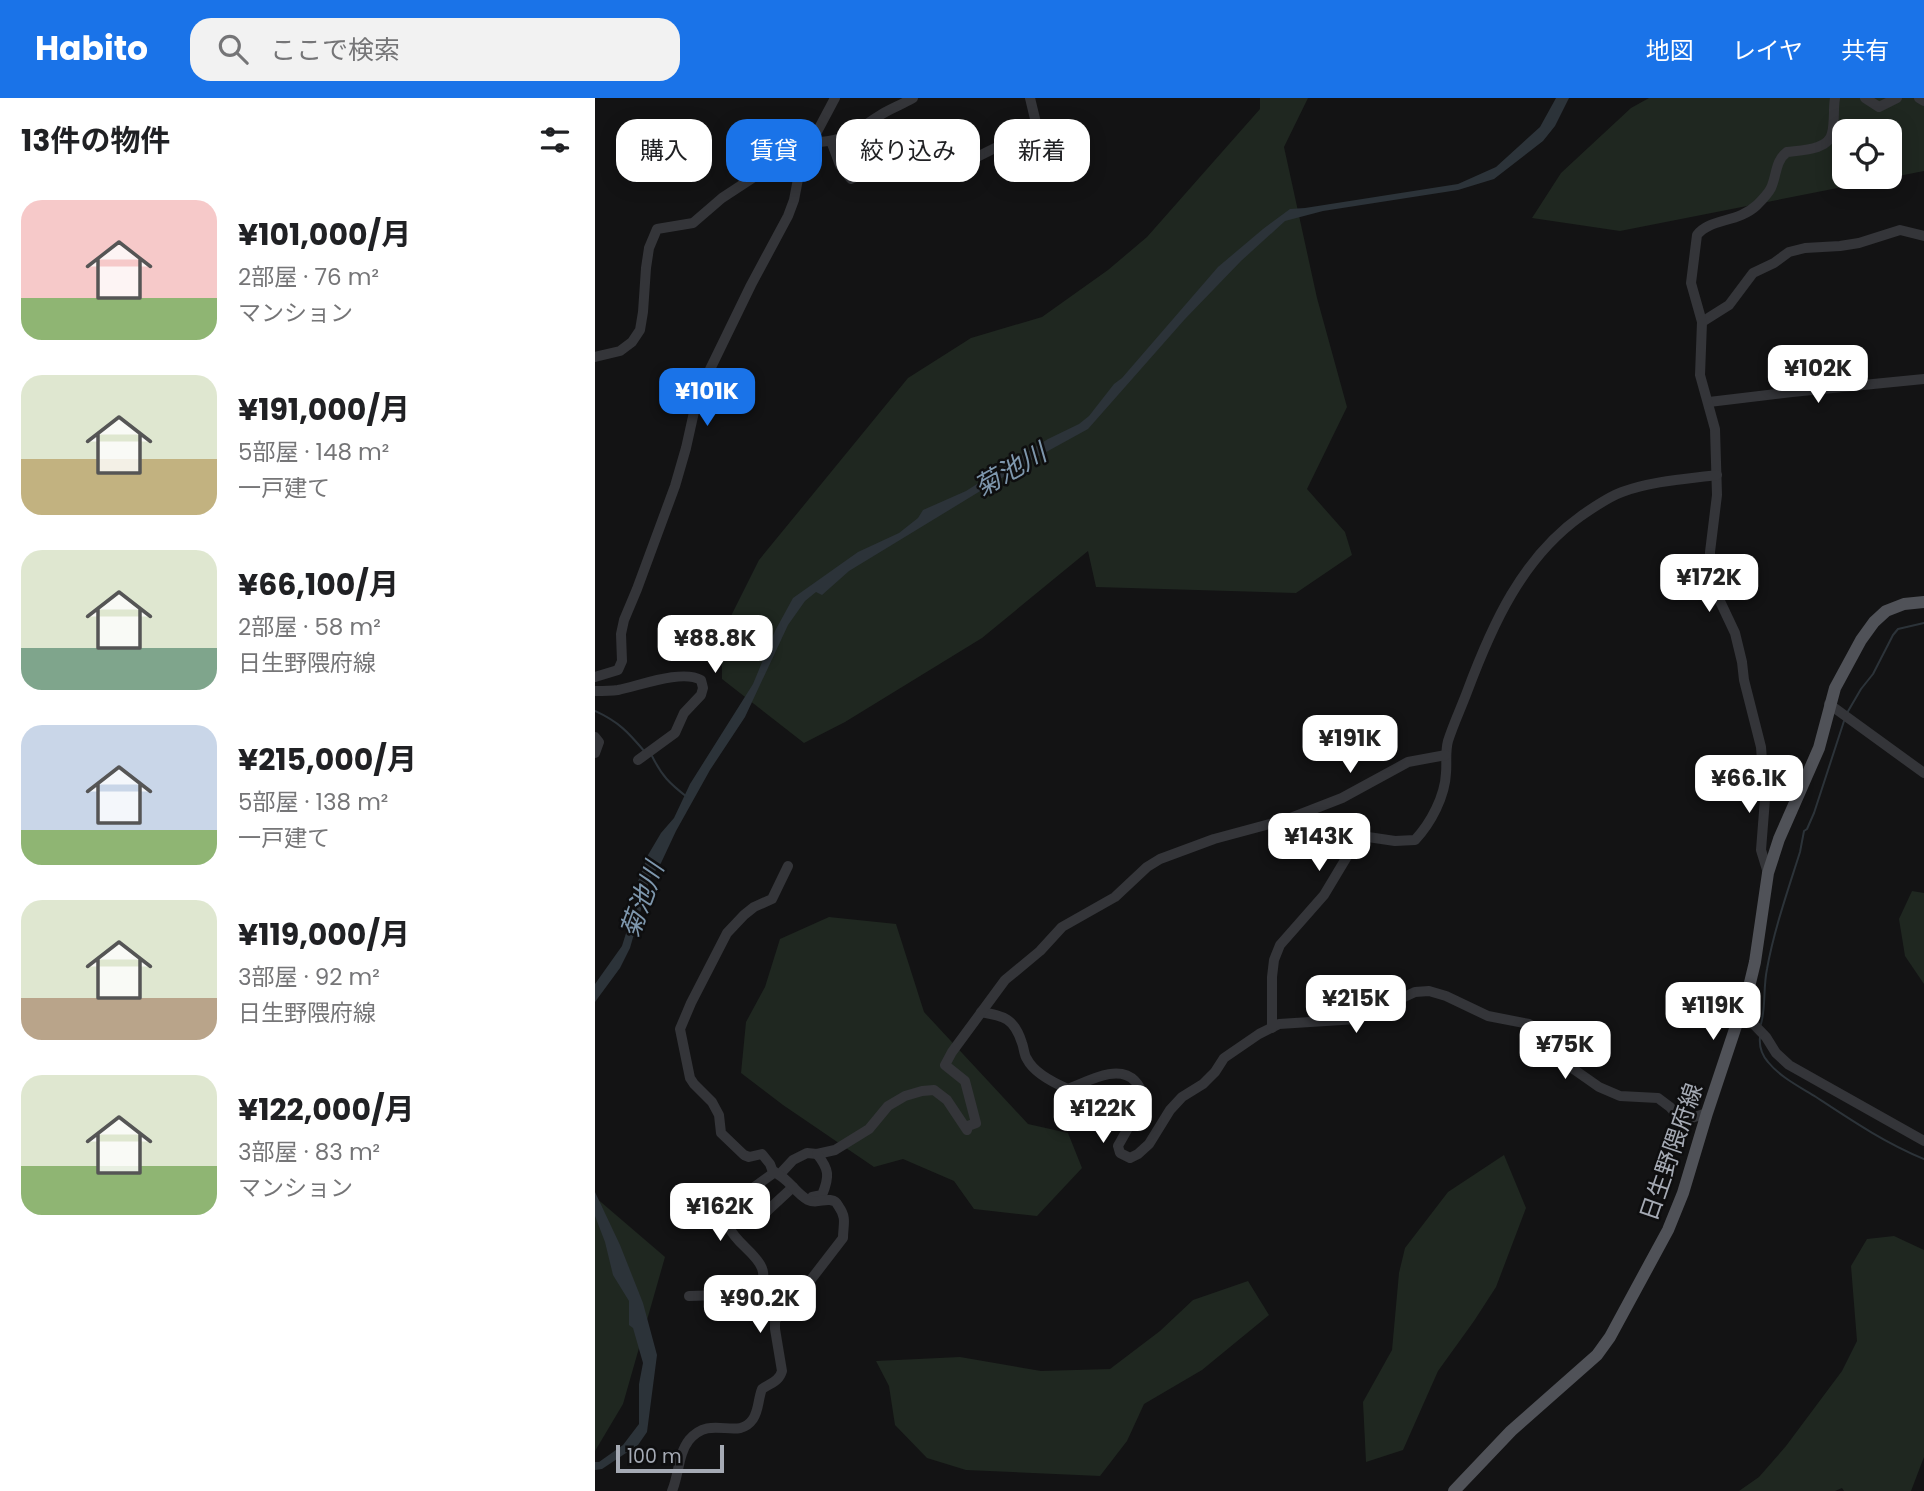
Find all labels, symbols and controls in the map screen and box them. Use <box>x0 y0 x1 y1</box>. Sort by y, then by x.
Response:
search box <box>190 18 680 81</box>
text: Habito <box>35 25 148 72</box>
icon: search <box>214 30 252 68</box>
text: ここで検索 <box>270 32 400 68</box>
text: 地図 <box>1646 34 1694 67</box>
text: レイヤ <box>1732 34 1803 67</box>
text: 共有 <box>1841 34 1889 67</box>
text: 13件の物件 <box>21 119 170 162</box>
chip: 購入 <box>616 119 712 182</box>
chip: 賃貸 <box>726 119 822 182</box>
chip: 絞り込み <box>836 119 980 182</box>
chip: 新着 <box>994 119 1090 182</box>
map controls <box>1832 119 1902 189</box>
button: locate <box>1832 119 1902 189</box>
icon: filters <box>536 121 574 159</box>
text: ¥101,000/月 <box>238 213 411 256</box>
icon: home <box>77 228 161 312</box>
text: 2部屋 · 76 m² <box>238 261 379 293</box>
text: マンション <box>238 297 353 329</box>
pin: ¥102K <box>1769 345 1867 405</box>
text: ¥102K <box>1784 352 1852 384</box>
pin: ¥101K <box>658 368 756 428</box>
text: ¥101K <box>675 375 739 407</box>
text: ¥191,000/月 <box>238 388 410 431</box>
icon: home <box>77 403 161 487</box>
water label: 菊池川 <box>967 433 1055 505</box>
text: 5部屋 · 148 m² <box>238 436 389 468</box>
text: 一戸建て <box>238 472 330 504</box>
pin: ¥172K <box>1660 554 1758 614</box>
text: ¥172K <box>1676 561 1742 593</box>
text: ¥66,100/月 <box>238 563 399 606</box>
icon: home <box>77 578 161 662</box>
text: 2部屋 · 58 m² <box>238 611 381 643</box>
pin: ¥88.8K <box>658 616 772 675</box>
text: ¥88.8K <box>674 622 756 654</box>
text: 日生野隈府線 <box>238 647 376 679</box>
pin: ¥191K <box>1301 716 1399 775</box>
text: ¥191K <box>1319 722 1381 754</box>
text: ¥215,000/月 <box>238 738 417 781</box>
icon: home <box>77 753 161 837</box>
pin: ¥66.1K <box>1692 756 1806 815</box>
text: ¥66.1K <box>1711 762 1787 794</box>
text: 5部屋 · 138 m² <box>238 786 388 818</box>
pin: ¥143K <box>1270 814 1368 873</box>
text: ¥143K <box>1284 820 1354 852</box>
text: 一戸建て <box>238 822 330 854</box>
water label: 菊池川 <box>612 854 673 943</box>
text: ¥119,000/月 <box>238 913 410 956</box>
icon: home <box>77 928 161 1012</box>
text: 3部屋 · 92 m² <box>238 961 380 993</box>
pin: ¥215K <box>1307 976 1405 1035</box>
text: ¥215K <box>1322 982 1390 1014</box>
pin: ¥119K <box>1664 982 1762 1042</box>
text: ¥119K <box>1682 989 1744 1021</box>
text: 日生野隈府線 <box>238 997 376 1029</box>
pin: ¥75K <box>1524 1021 1606 1081</box>
text: ¥75K <box>1536 1028 1594 1060</box>
street label: 日生野隈府線 <box>1632 1079 1710 1225</box>
pin: ¥122K <box>1054 1086 1152 1145</box>
text: ¥122,000/月 <box>238 1088 415 1131</box>
text: ¥122K <box>1070 1092 1136 1124</box>
icon: home <box>77 1103 161 1187</box>
text: 3部屋 · 83 m² <box>238 1136 380 1168</box>
text: マンション <box>238 1172 353 1204</box>
pin: ¥162K <box>671 1184 769 1243</box>
text: ¥162K <box>686 1190 754 1222</box>
pin: ¥90.2K <box>703 1276 817 1335</box>
text: ¥90.2K <box>720 1282 800 1314</box>
scale bar <box>616 1442 725 1474</box>
text: 100 m <box>627 1443 682 1470</box>

